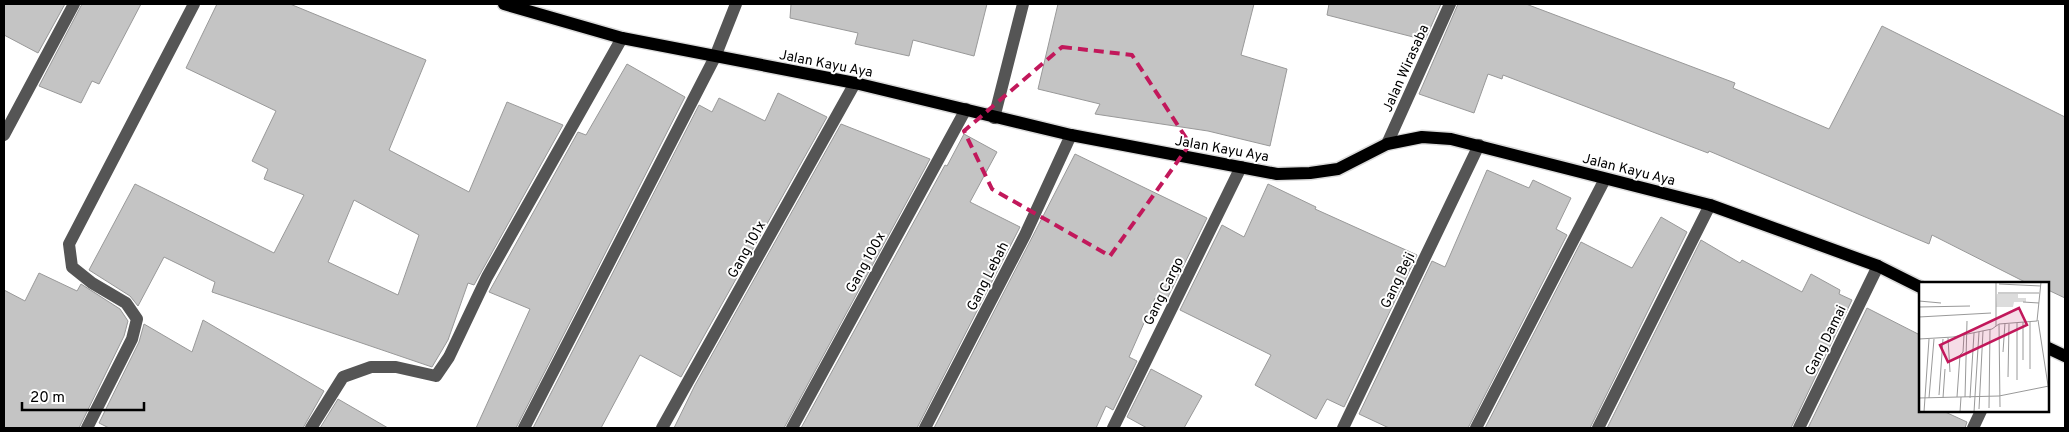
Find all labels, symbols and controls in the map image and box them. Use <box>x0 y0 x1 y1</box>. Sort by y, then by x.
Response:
street label: Jalan Wirasaba <box>1379 22 1433 115</box>
street label: Jalan Kayu Aya <box>777 47 874 82</box>
street label: Jalan Kayu Aya <box>1173 133 1270 166</box>
street label: Jalan Kayu Aya <box>1580 151 1677 190</box>
street label: Gang 101x <box>725 218 770 281</box>
street label: Gang 100x <box>843 229 890 296</box>
street label: Gang Lebah <box>964 239 1013 314</box>
street label: Gang Beji <box>1377 250 1419 312</box>
street label: Gang Cargo <box>1141 255 1188 329</box>
inset map <box>1919 282 2049 412</box>
street label: Gang Damai <box>1802 303 1851 379</box>
scale bar <box>22 380 145 412</box>
text: 20 m <box>30 389 65 408</box>

